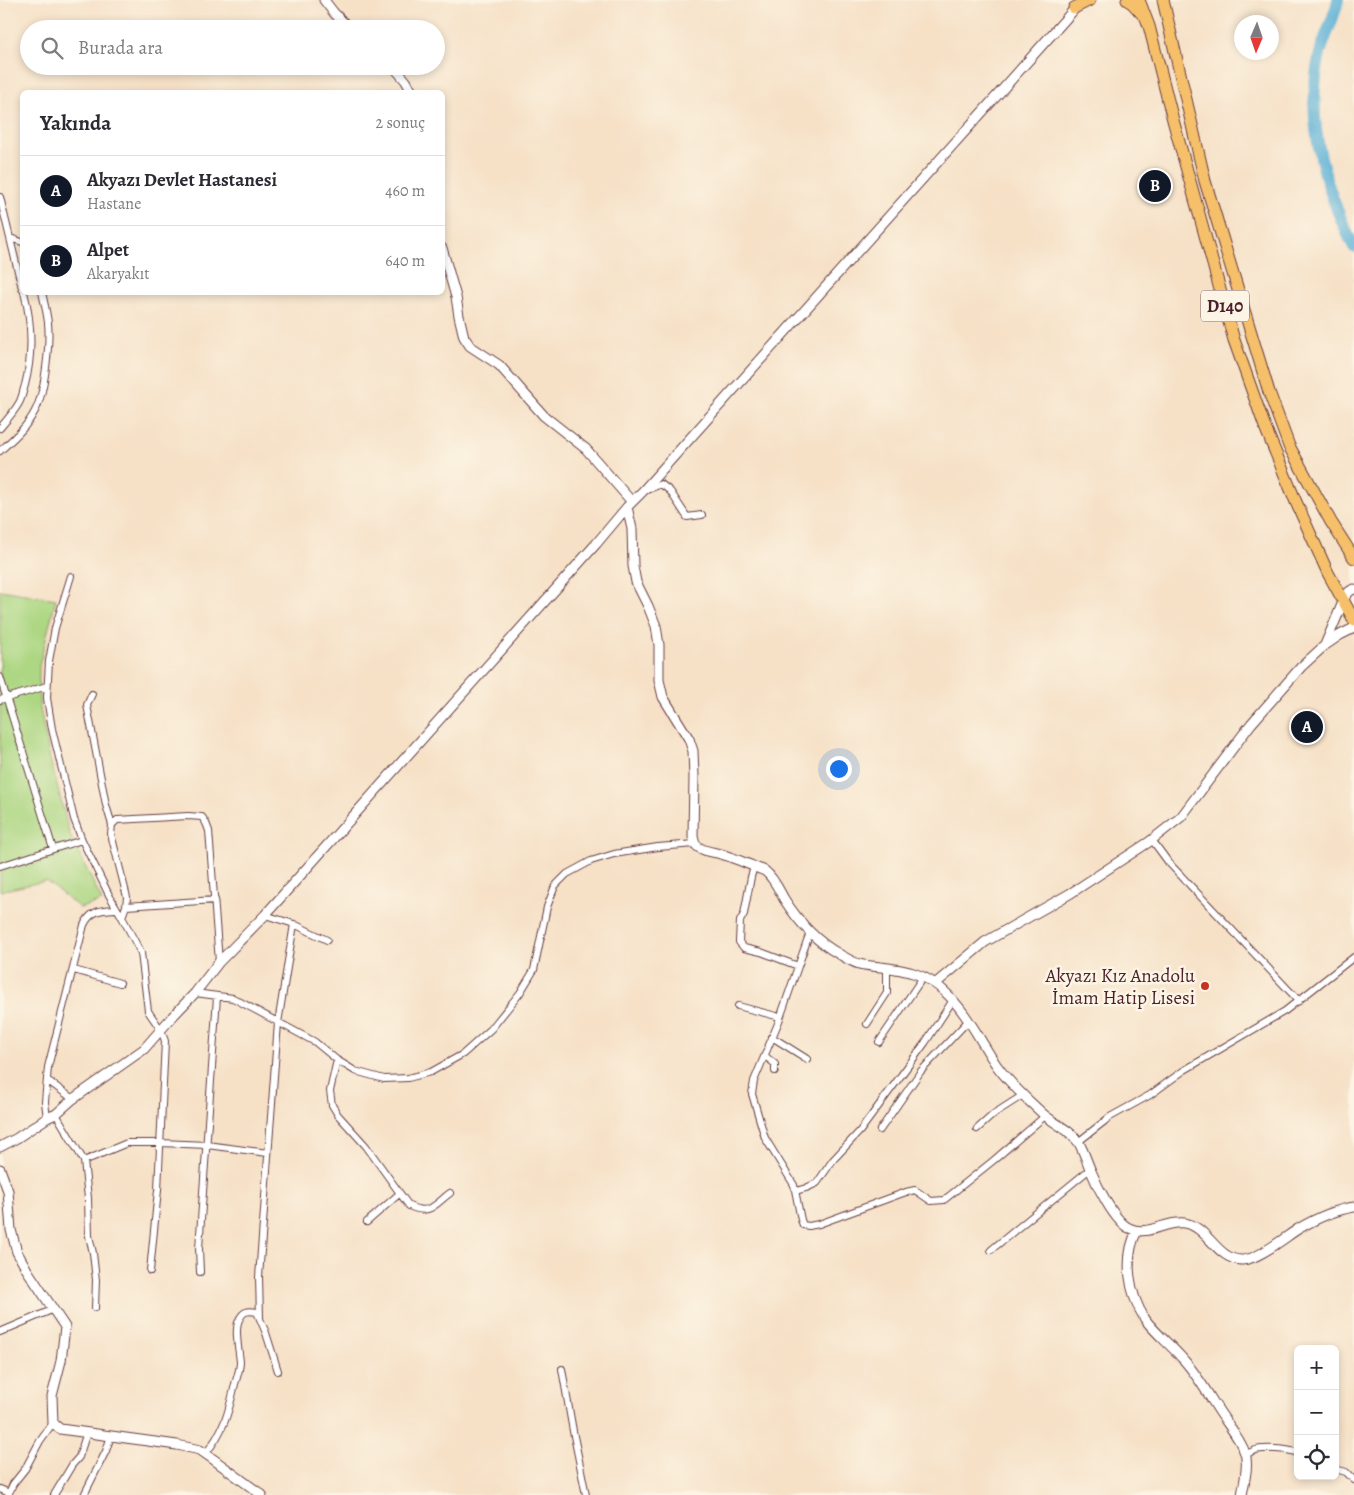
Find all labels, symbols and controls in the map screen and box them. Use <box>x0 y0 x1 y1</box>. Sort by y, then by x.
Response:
north arrow <box>1234 15 1279 60</box>
search box <box>20 20 445 75</box>
icon: search <box>38 34 66 62</box>
text: Burada ara <box>78 35 163 61</box>
text: Yakında <box>40 109 111 137</box>
text: 2 sonuç <box>376 112 425 134</box>
text: Akyazı Devlet Hastanesi <box>87 167 277 193</box>
pin: B <box>1139 167 1171 205</box>
text: A <box>51 180 61 202</box>
text: 460 m <box>385 180 425 202</box>
text: Hastane <box>87 193 141 215</box>
text: Alpet <box>87 237 129 263</box>
text: B <box>51 250 61 272</box>
text: 640 m <box>385 250 425 272</box>
text: Akaryakıt <box>87 263 150 285</box>
road number: D140 <box>1201 290 1249 322</box>
pin: A <box>1291 708 1323 746</box>
your location <box>826 756 852 782</box>
place label: Akyazı Kız Anadolu İmam Hatip Lisesi <box>1045 963 1196 1011</box>
marker: Akyazı Kız Anadolu İmam Hatip Lisesi <box>1199 980 1211 992</box>
map controls <box>1294 1345 1339 1480</box>
button: + <box>1294 1345 1339 1390</box>
button: − <box>1294 1390 1339 1435</box>
button: locate <box>1294 1435 1339 1480</box>

